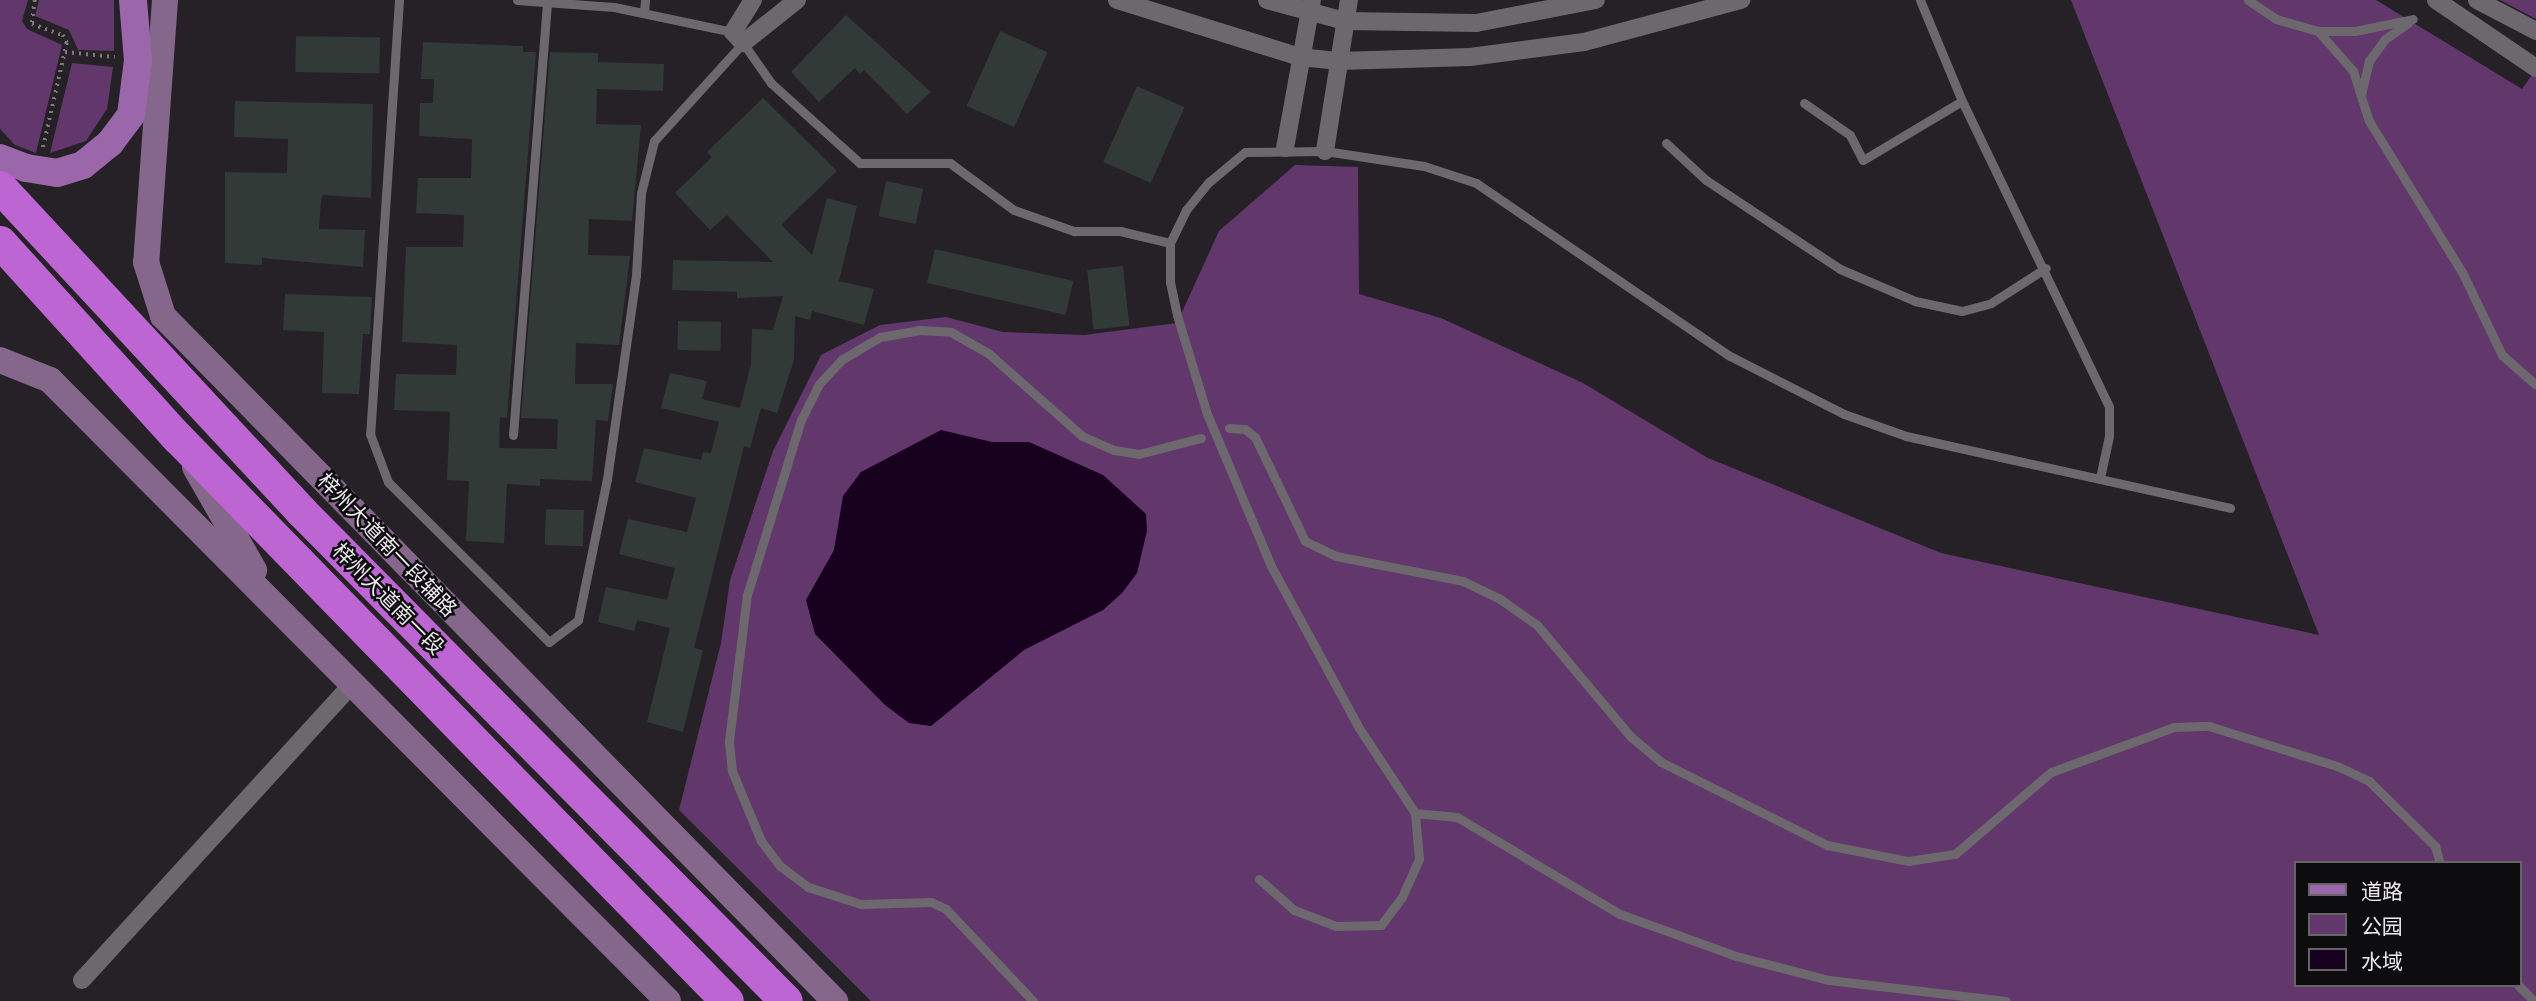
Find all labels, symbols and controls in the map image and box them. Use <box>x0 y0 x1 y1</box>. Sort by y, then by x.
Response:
street label: 梓州大道南一段辅路 <box>312 468 462 622</box>
street label: 梓州大道南一段 <box>327 538 449 660</box>
legend <box>2294 861 2522 987</box>
text: 道路 <box>2361 879 2403 904</box>
text: 公园 <box>2361 914 2403 939</box>
text: 水域 <box>2361 949 2403 974</box>

